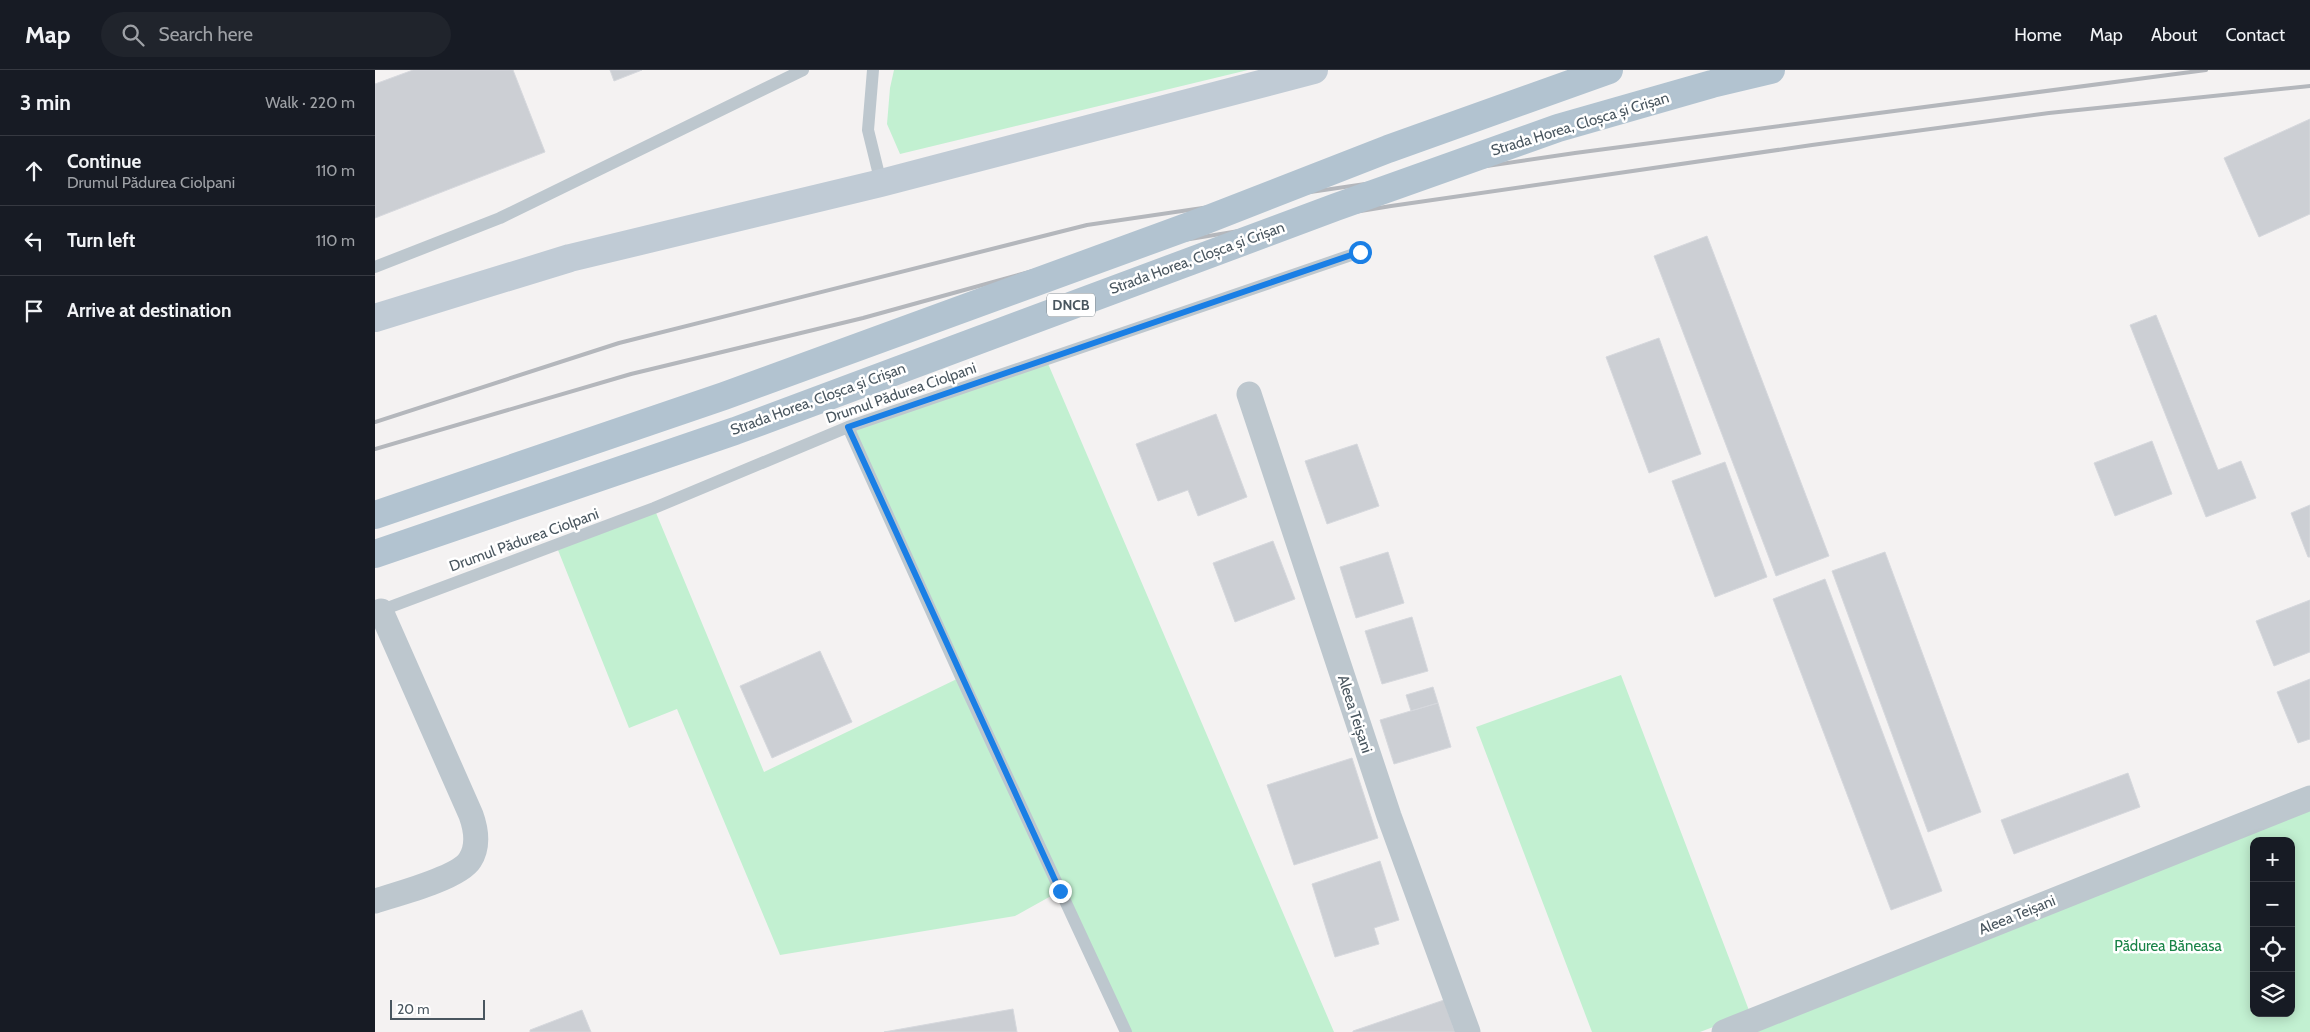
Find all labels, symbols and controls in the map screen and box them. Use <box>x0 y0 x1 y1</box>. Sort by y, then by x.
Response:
search box <box>101 12 451 57</box>
text: Map <box>25 20 71 49</box>
icon: search <box>119 21 147 49</box>
text: Search here <box>159 23 253 46</box>
text: Home <box>2014 24 2062 46</box>
text: Map <box>2090 24 2123 46</box>
text: About <box>2151 24 2197 46</box>
text: Contact <box>2225 24 2285 46</box>
street label: Strada Horea, Cloșca și Crișan <box>1489 88 1671 161</box>
text: 3 min <box>20 90 71 115</box>
text: Walk · 220 m <box>265 93 355 112</box>
text: Continue <box>67 150 141 173</box>
icon: ahead <box>20 157 48 185</box>
text: 110 m <box>316 161 355 180</box>
text: Drumul Pădurea Ciolpani <box>67 173 235 192</box>
street label: Strada Horea, Cloșca și Crișan <box>1107 218 1287 299</box>
icon: left <box>20 227 48 255</box>
text: Turn left <box>67 229 135 252</box>
text: 110 m <box>316 231 355 250</box>
route start <box>1349 241 1372 264</box>
road number: DNCB <box>1047 294 1095 316</box>
icon: arrive <box>20 297 48 325</box>
text: Arrive at destination <box>67 299 231 322</box>
street label: Strada Horea, Cloșca și Crișan <box>728 359 908 440</box>
street label: Drumul Pădurea Ciolpani <box>824 359 978 427</box>
street label: Drumul Pădurea Ciolpani <box>447 505 601 575</box>
street label: Aleea Teișani <box>1333 673 1376 756</box>
map controls <box>2250 837 2295 1017</box>
button: + <box>2250 837 2295 882</box>
route end <box>1049 880 1072 903</box>
button: − <box>2250 882 2295 927</box>
street label: Aleea Teișani <box>1976 891 2058 939</box>
button: locate <box>2250 927 2295 972</box>
park label: Pădurea Băneasa <box>2114 937 2222 955</box>
button: layers <box>2250 972 2295 1017</box>
scale bar <box>390 997 485 1020</box>
text: 20 m <box>397 1000 430 1018</box>

